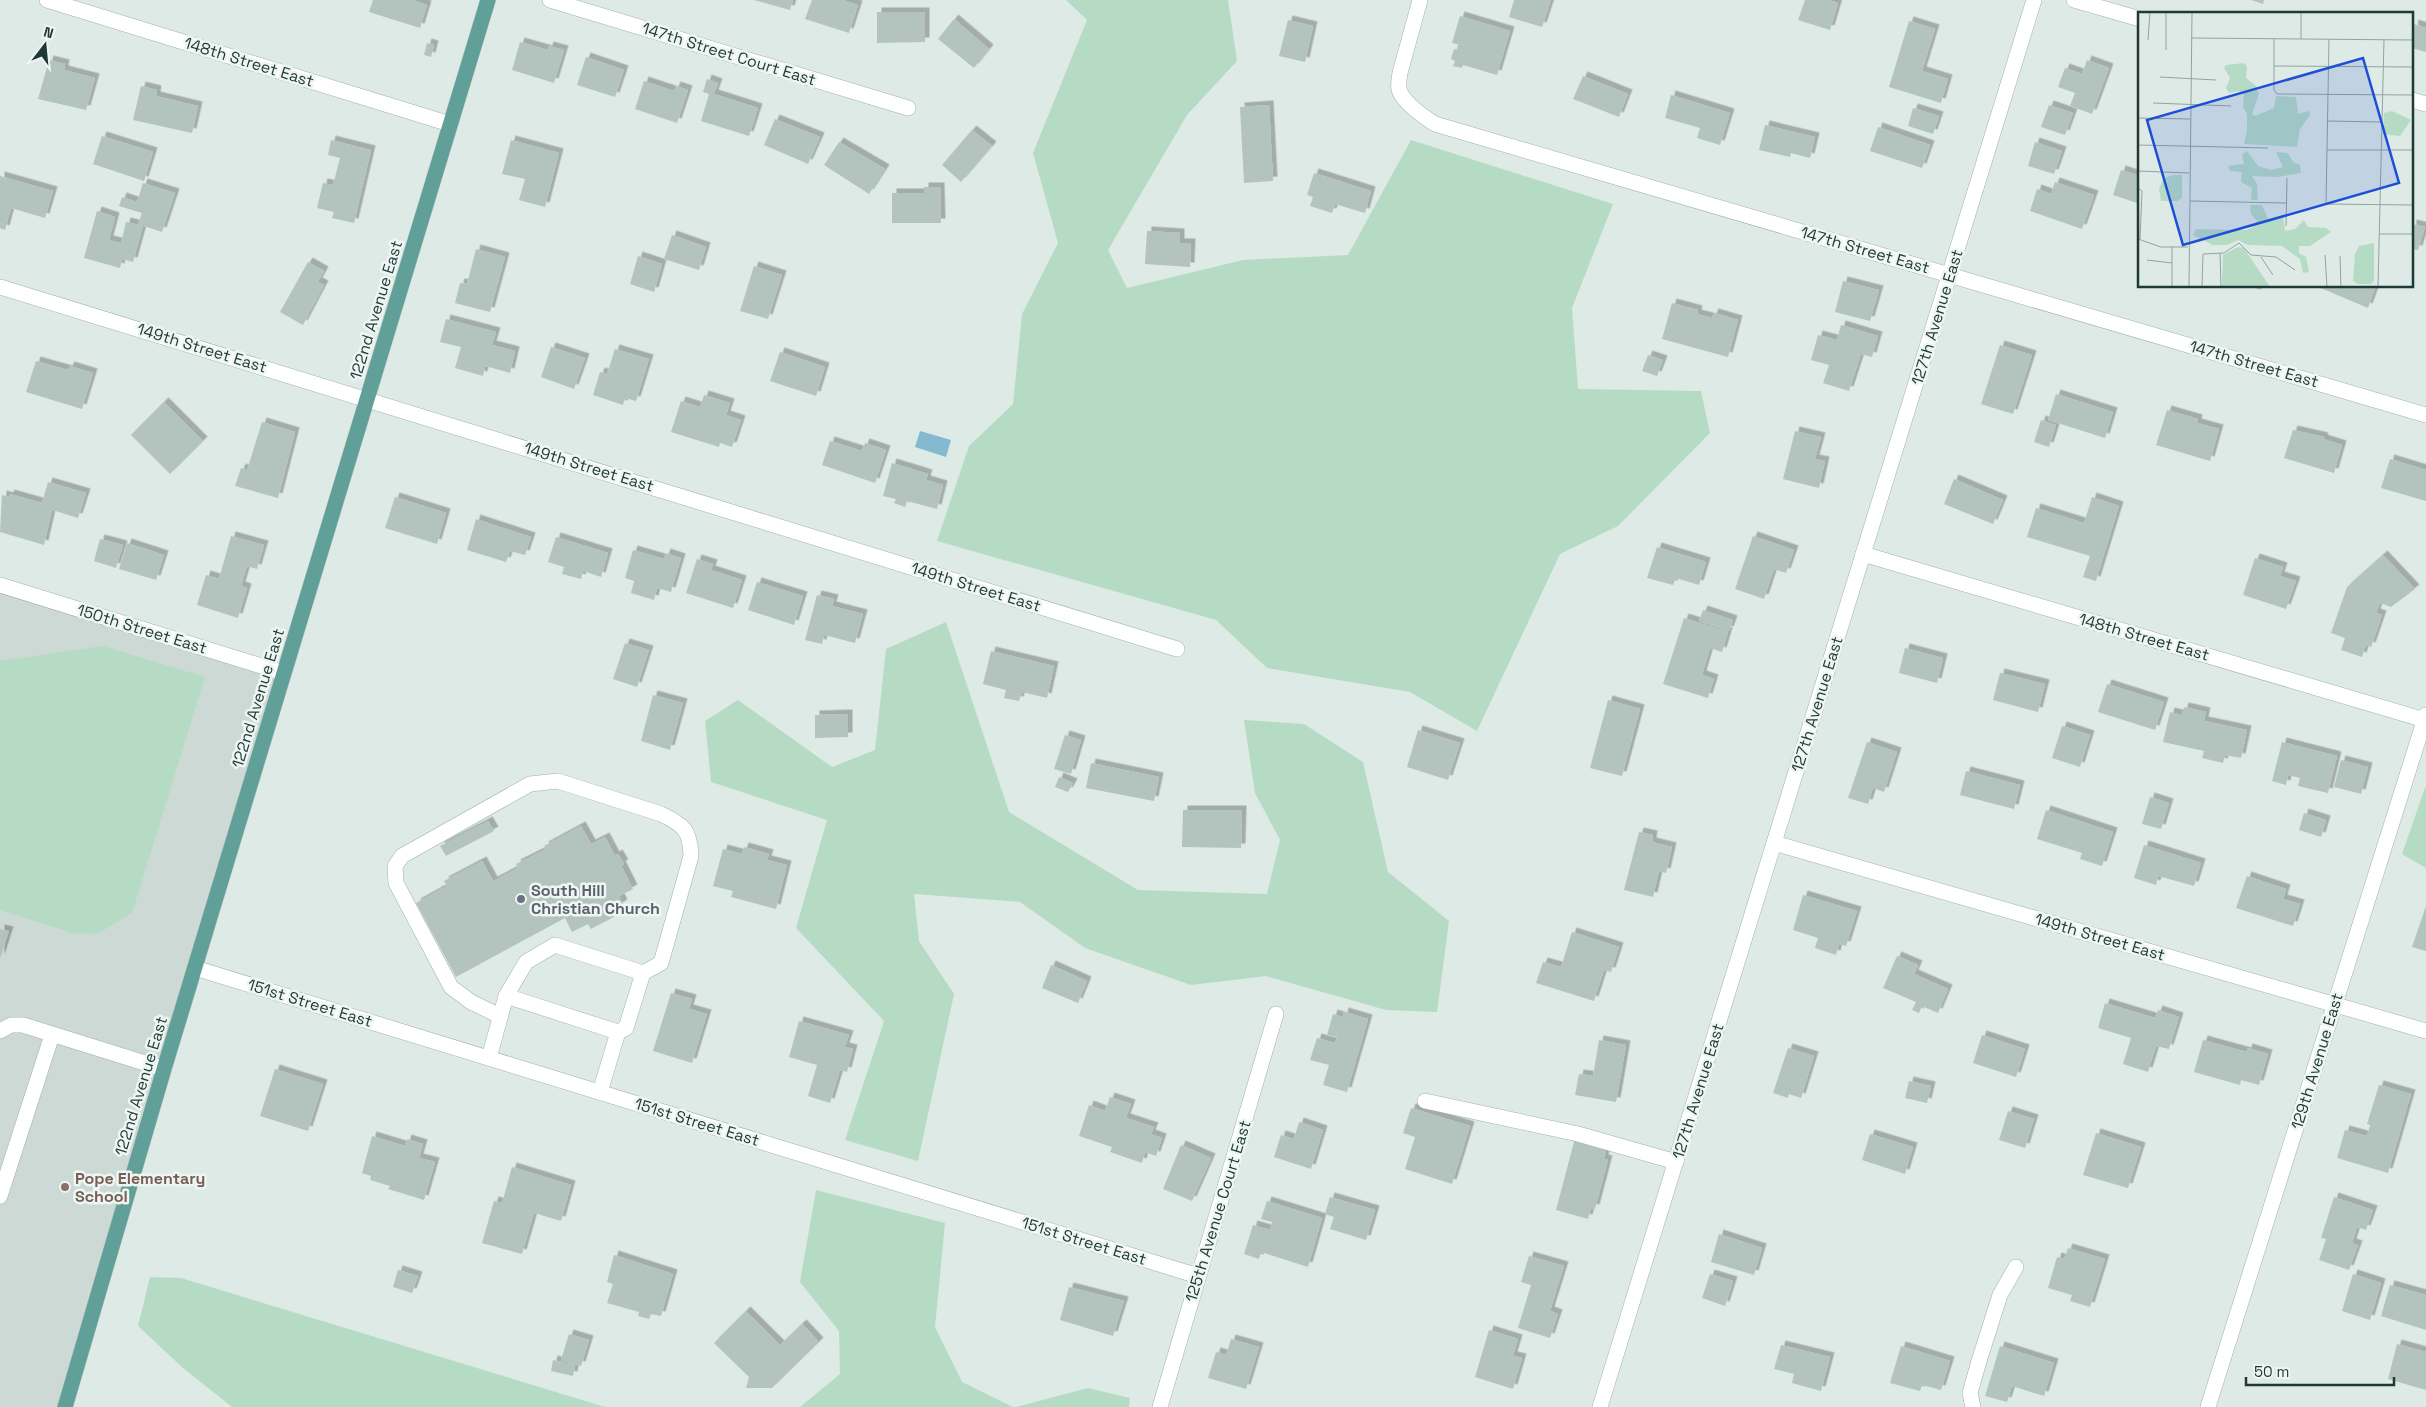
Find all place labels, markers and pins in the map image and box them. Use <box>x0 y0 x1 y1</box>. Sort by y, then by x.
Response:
place label: South Hill Christian Church <box>531 880 660 919</box>
marker: South Hill Christian Church <box>515 893 527 905</box>
place label: Pope Elementary School <box>75 1168 205 1207</box>
marker: Pope Elementary School <box>59 1181 71 1193</box>

